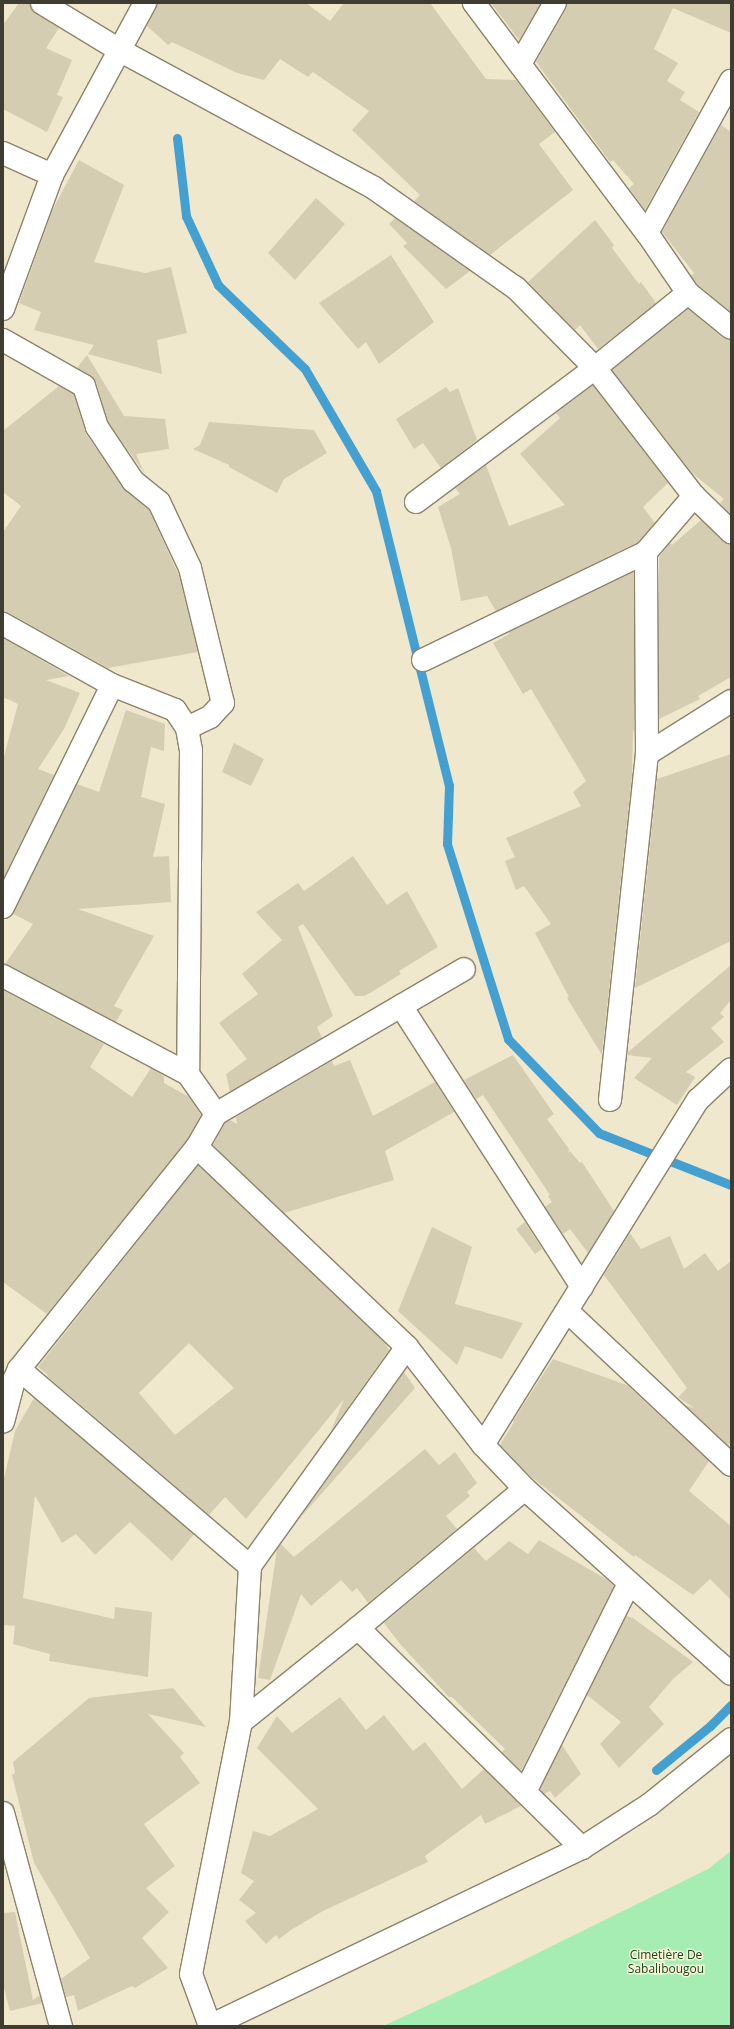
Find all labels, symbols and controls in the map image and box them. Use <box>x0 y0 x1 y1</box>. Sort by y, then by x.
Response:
park label: Cimetière De Sabalibougou <box>628 1948 704 1976</box>

